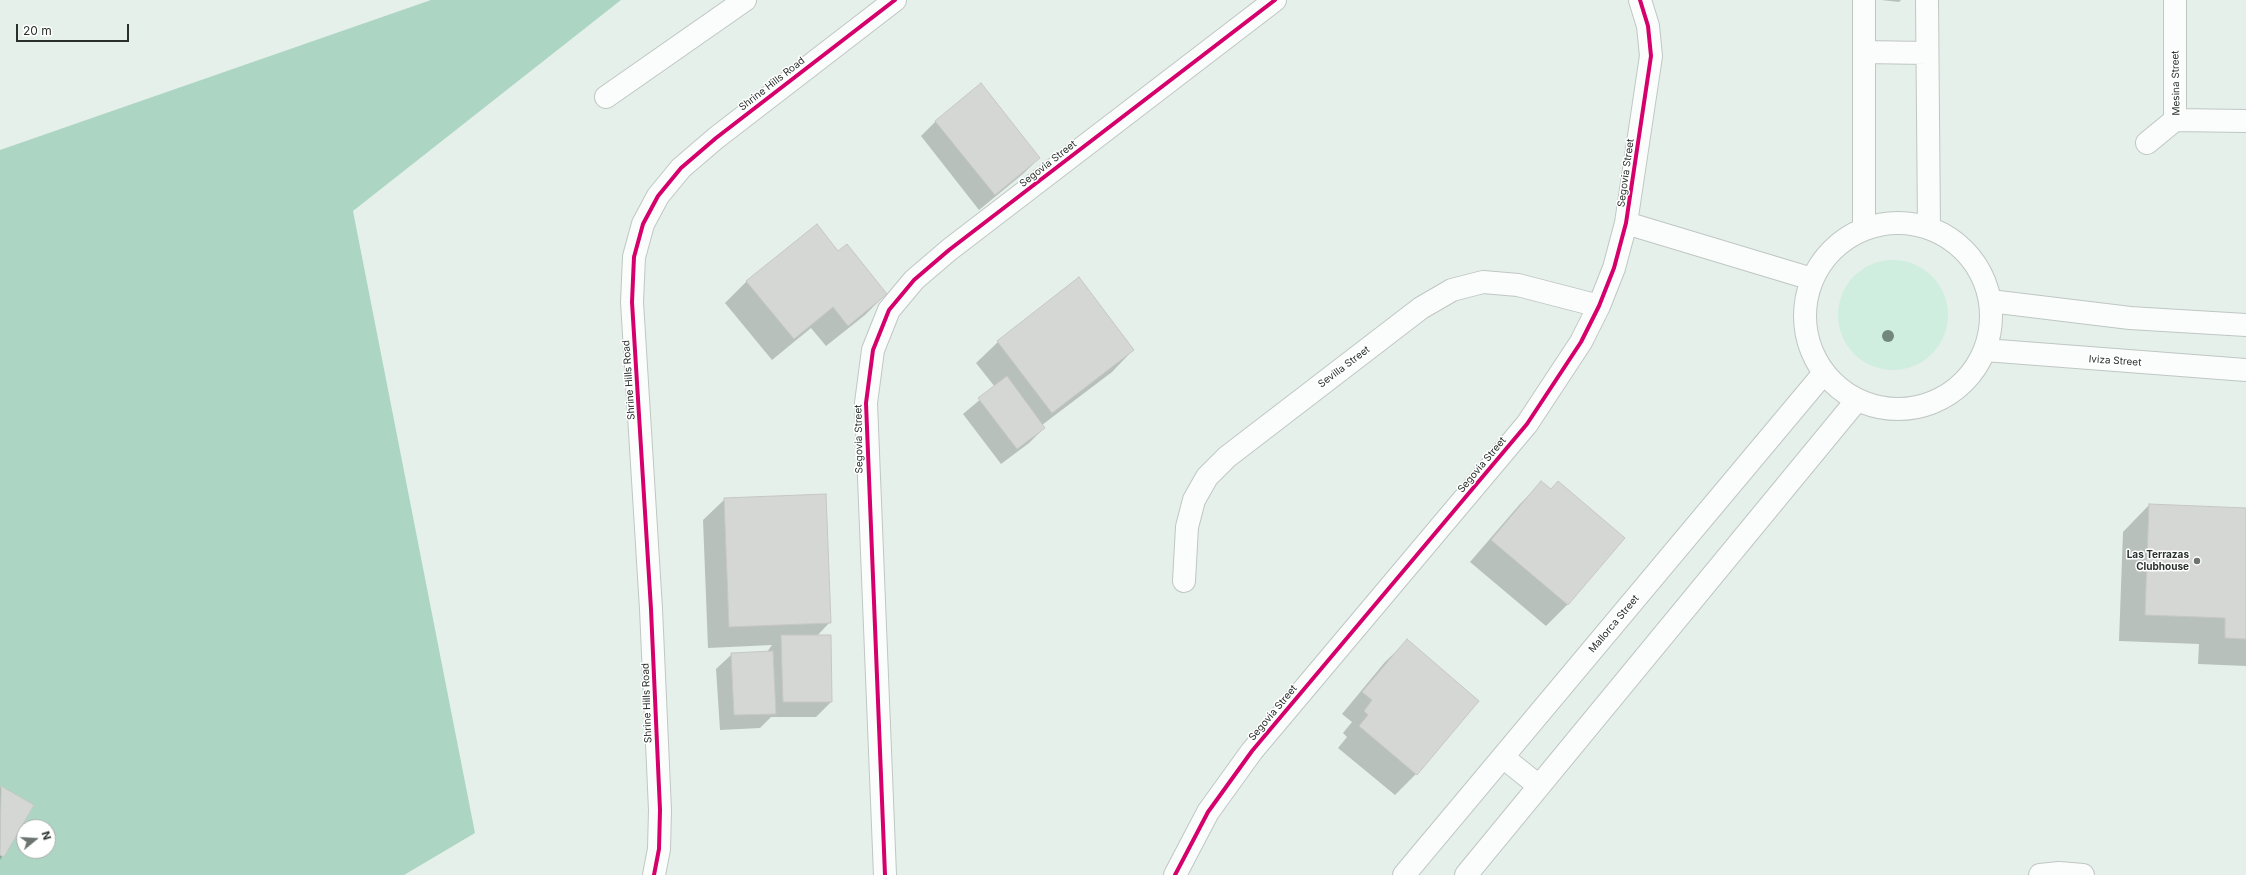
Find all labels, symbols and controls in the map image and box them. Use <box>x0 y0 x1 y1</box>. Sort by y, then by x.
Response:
scale bar <box>18 16 131 42</box>
text: 20 m <box>23 23 52 38</box>
street label: Mesina Street <box>2169 50 2183 116</box>
street label: Shrine Hills Road <box>737 55 807 113</box>
street label: Segovia Street <box>1017 138 1079 190</box>
street label: Segovia Street <box>1615 138 1637 208</box>
street label: Shrine Hills Road <box>620 340 638 420</box>
street label: Sevilla Street <box>1316 344 1372 390</box>
street label: Iviza Street <box>2088 353 2142 369</box>
street label: Segovia Street <box>852 404 866 474</box>
street label: Segovia Street <box>1455 435 1509 495</box>
place label: Las Terrazas Clubhouse <box>2127 549 2189 572</box>
marker: Las Terrazas Clubhouse <box>2192 556 2202 566</box>
street label: Mallorca Street <box>1586 593 1642 655</box>
street label: Shrine Hills Road <box>640 663 654 743</box>
street label: Segovia Street <box>1246 683 1300 743</box>
north arrow <box>16 819 56 859</box>
text: N <box>39 829 54 842</box>

